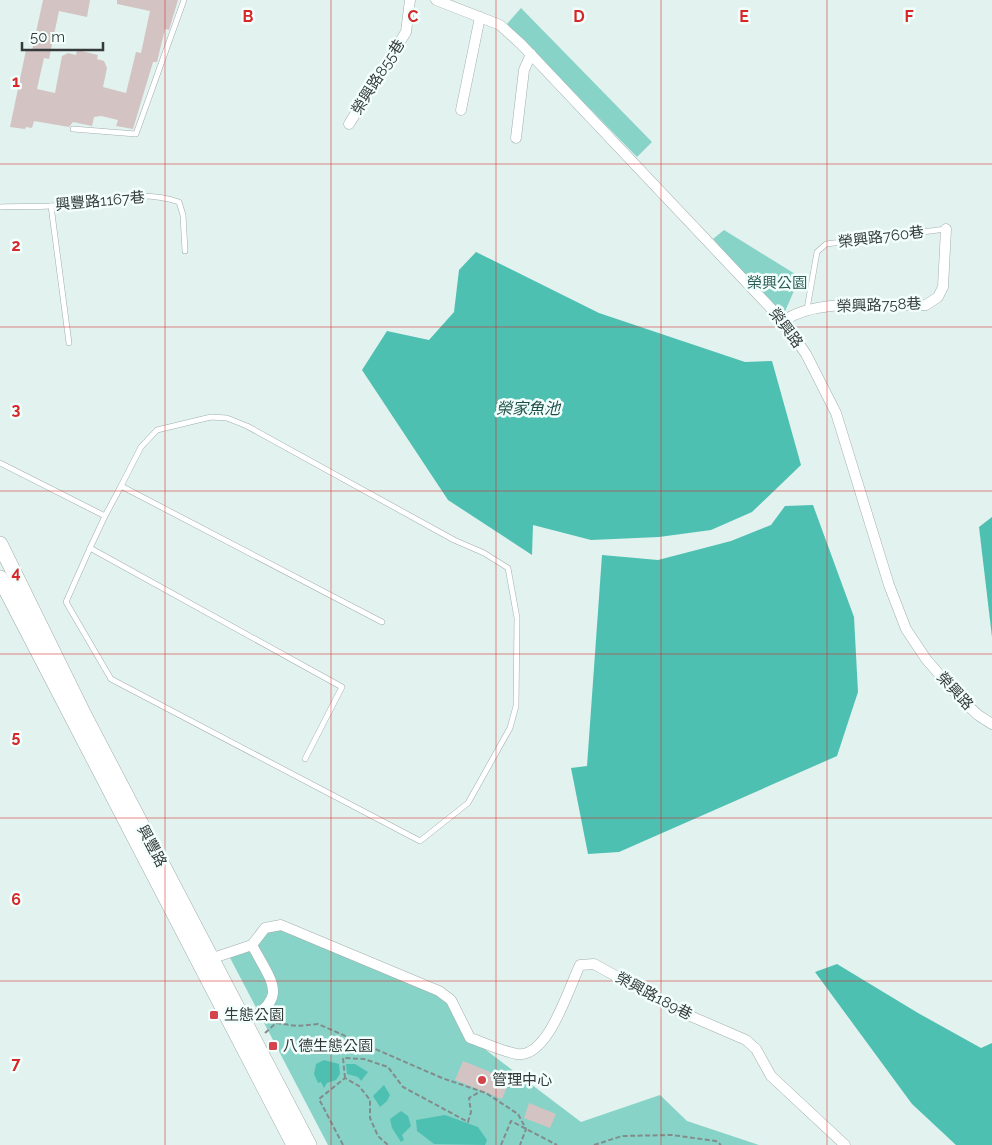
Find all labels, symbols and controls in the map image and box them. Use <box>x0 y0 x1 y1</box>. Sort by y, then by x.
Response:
text: B <box>243 7 254 26</box>
text: C <box>408 7 419 26</box>
text: D <box>573 7 585 26</box>
text: E <box>739 7 749 26</box>
text: F <box>904 7 914 26</box>
scale bar <box>22 20 104 52</box>
text: 50 m <box>30 28 65 46</box>
street label: 榮興路855巷 <box>348 36 408 118</box>
text: 1 <box>12 72 20 91</box>
street label: 興豐路1167巷 <box>54 188 146 214</box>
street label: 榮興路760巷 <box>837 223 925 251</box>
text: 2 <box>11 236 21 255</box>
park label: 榮興公園 <box>747 274 807 292</box>
street label: 榮興路758巷 <box>836 295 922 315</box>
street label: 榮興路 <box>765 305 807 351</box>
water label: 榮家魚池 <box>496 399 562 418</box>
text: 3 <box>12 400 21 419</box>
text: 4 <box>11 563 21 582</box>
street label: 榮興路 <box>933 668 977 714</box>
text: 5 <box>12 727 21 746</box>
street label: 興豐路 <box>133 822 171 870</box>
text: 6 <box>11 890 21 909</box>
street label: 榮興路189巷 <box>613 968 695 1024</box>
place label: 生態公園 <box>224 1006 284 1024</box>
marker: 生態公園 <box>208 1009 220 1021</box>
place label: 八德生態公園 <box>283 1037 373 1055</box>
marker: 八德生態公園 <box>267 1040 279 1052</box>
text: 7 <box>12 1054 21 1073</box>
place label: 管理中心 <box>492 1071 552 1089</box>
marker: 管理中心 <box>476 1074 488 1086</box>

